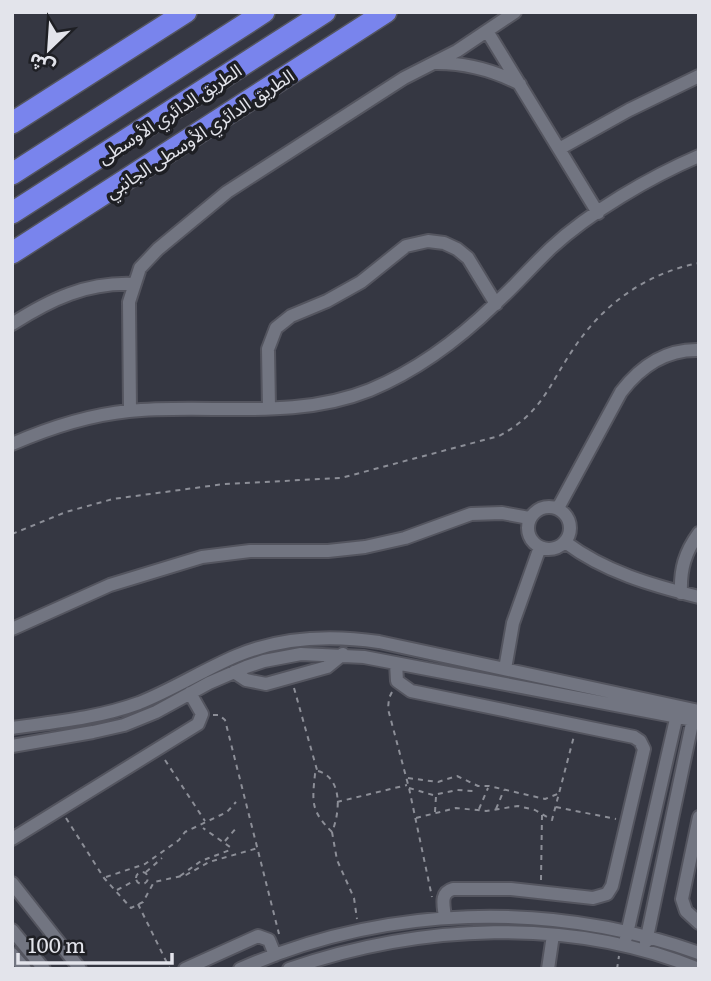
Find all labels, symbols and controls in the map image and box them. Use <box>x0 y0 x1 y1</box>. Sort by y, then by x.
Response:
north arrow <box>14 14 84 84</box>
text: ش <box>24 47 59 84</box>
street label: الطريق الدائري الأوسطى <box>92 56 247 171</box>
street label: الطريق الدائري الأوسطى الجانبي <box>99 62 299 205</box>
scale bar <box>18 922 172 966</box>
text: 100 m <box>28 928 85 959</box>

